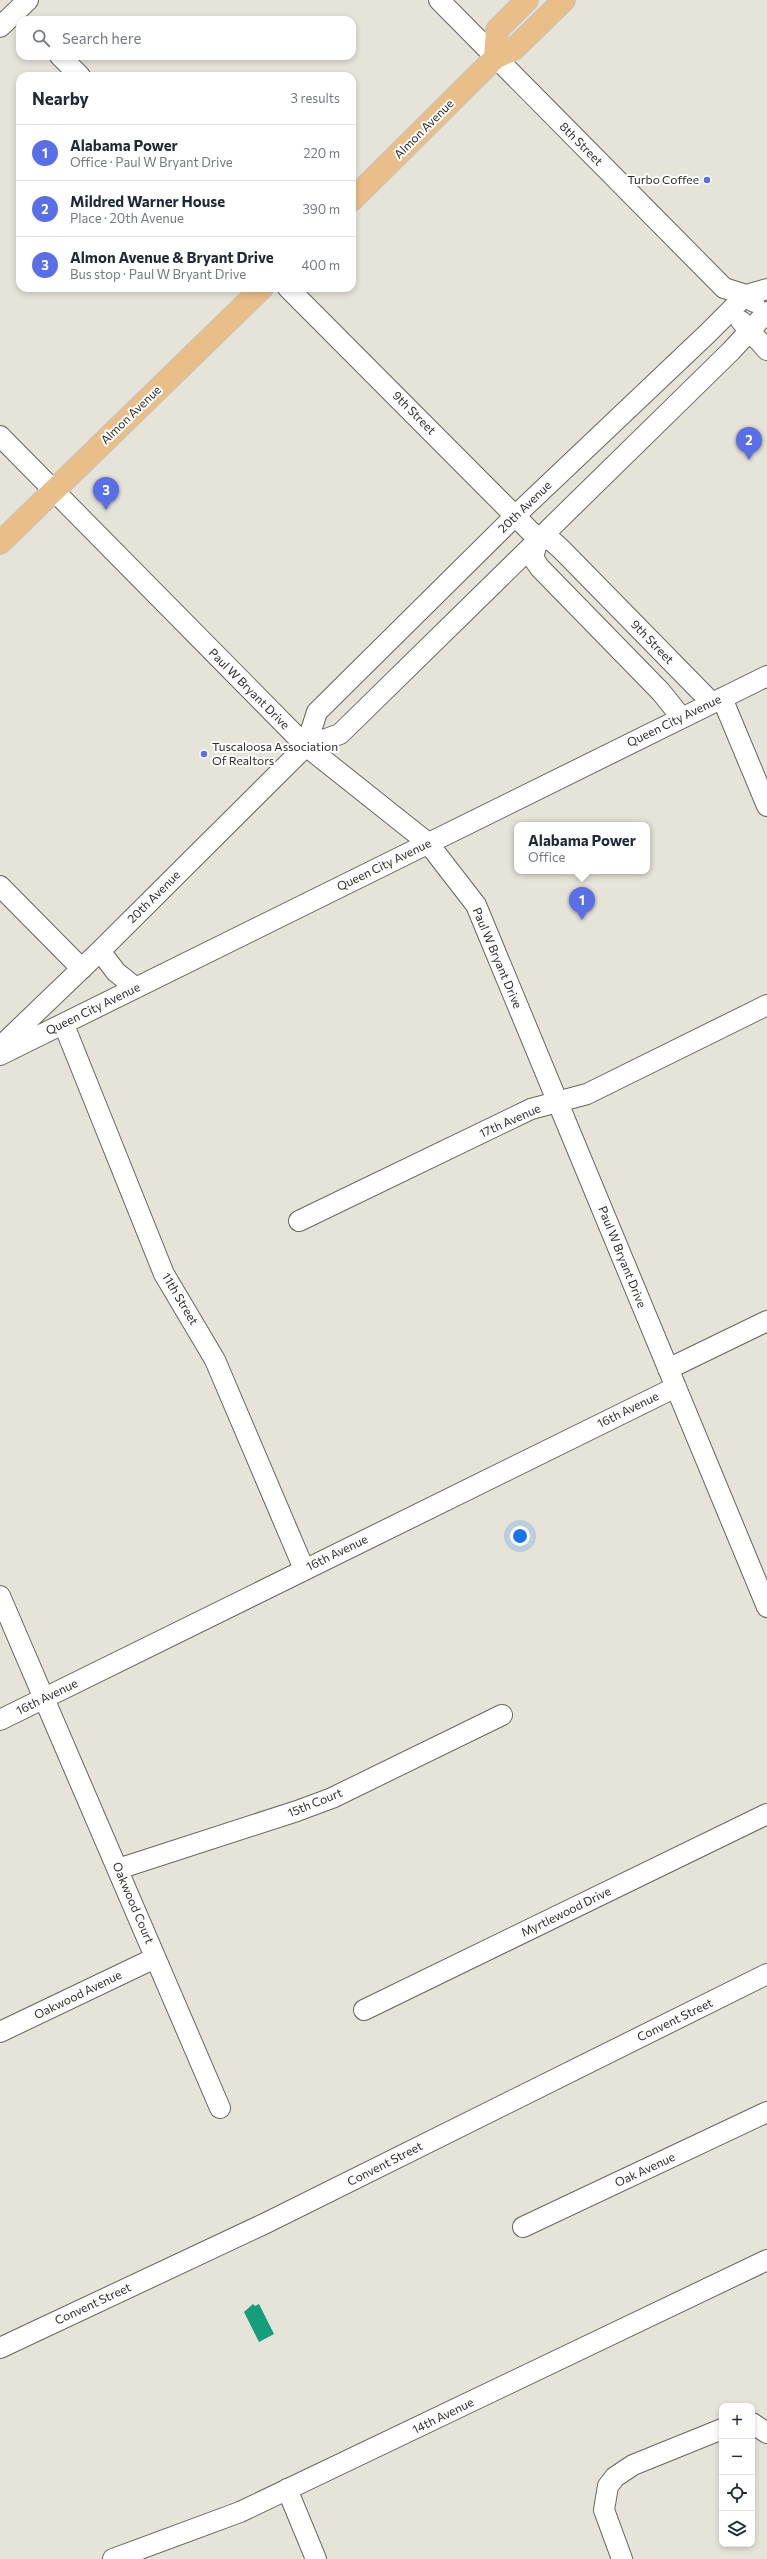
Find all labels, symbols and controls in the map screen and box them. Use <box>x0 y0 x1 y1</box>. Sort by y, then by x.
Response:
search box <box>16 16 356 60</box>
icon: search <box>30 27 52 49</box>
text: Search here <box>62 29 141 47</box>
text: Nearby <box>32 88 89 109</box>
text: 3 results <box>291 90 340 106</box>
street label: Almon Avenue <box>391 96 456 161</box>
street label: 8th Street <box>557 119 606 168</box>
text: Alabama Power <box>70 136 178 154</box>
text: 1 <box>42 145 48 161</box>
text: 220 m <box>303 145 340 161</box>
text: Office · Paul W Bryant Drive <box>70 154 233 170</box>
place label: Turbo Coffee <box>627 172 699 186</box>
marker: Turbo Coffee <box>702 175 712 185</box>
text: Mildred Warner House <box>70 192 225 210</box>
text: 2 <box>41 201 49 217</box>
text: 390 m <box>302 201 340 217</box>
text: Place · 20th Avenue <box>70 210 184 226</box>
text: Almon Avenue & Bryant Drive <box>70 248 274 266</box>
text: 3 <box>41 257 49 273</box>
text: 400 m <box>301 257 340 273</box>
text: Bus stop · Paul W Bryant Drive <box>70 266 246 282</box>
street label: Almon Avenue <box>97 382 163 446</box>
street label: 9th Street <box>390 388 439 437</box>
pin: 2 <box>736 427 762 460</box>
pin: 3 <box>93 477 119 510</box>
street label: 20th Avenue <box>495 477 554 535</box>
street label: 9th Street <box>628 617 677 666</box>
street label: Paul W Bryant Drive <box>206 645 293 732</box>
street label: Queen City Avenue <box>624 691 723 749</box>
place label: Tuscaloosa Association Of Realtors <box>212 739 338 767</box>
marker: Tuscaloosa Association Of Realtors <box>199 749 209 759</box>
popup <box>514 822 650 874</box>
text: Alabama Power <box>528 831 636 849</box>
street label: Queen City Avenue <box>334 835 433 893</box>
text: Office <box>528 849 565 865</box>
street label: 20th Avenue <box>124 867 182 925</box>
pin: 1 <box>569 887 595 920</box>
street label: Paul W Bryant Drive <box>470 905 526 1010</box>
street label: Queen City Avenue <box>43 979 142 1037</box>
street label: 17th Avenue <box>477 1100 542 1140</box>
street label: Paul W Bryant Drive <box>596 1204 650 1309</box>
street label: 11th Street <box>160 1270 202 1327</box>
street label: 16th Avenue <box>595 1388 661 1430</box>
your location <box>510 1526 530 1546</box>
street label: 16th Avenue <box>304 1531 370 1573</box>
street label: 16th Avenue <box>14 1675 80 1717</box>
street label: 15th Court <box>285 1785 344 1819</box>
street label: Oakwood Court <box>110 1860 157 1946</box>
street label: Myrtlewood Drive <box>518 1883 613 1939</box>
street label: Oakwood Avenue <box>32 1967 124 2021</box>
street label: Convent Street <box>634 1995 715 2043</box>
street label: Convent Street <box>345 2138 425 2188</box>
street label: Oak Avenue <box>612 2149 677 2189</box>
street label: Convent Street <box>52 2279 133 2327</box>
street label: 14th Avenue <box>410 2394 475 2436</box>
map controls <box>719 2403 755 2547</box>
button: + <box>719 2403 755 2439</box>
button: − <box>719 2439 755 2475</box>
button: locate <box>719 2475 755 2511</box>
button: layers <box>719 2511 755 2547</box>

